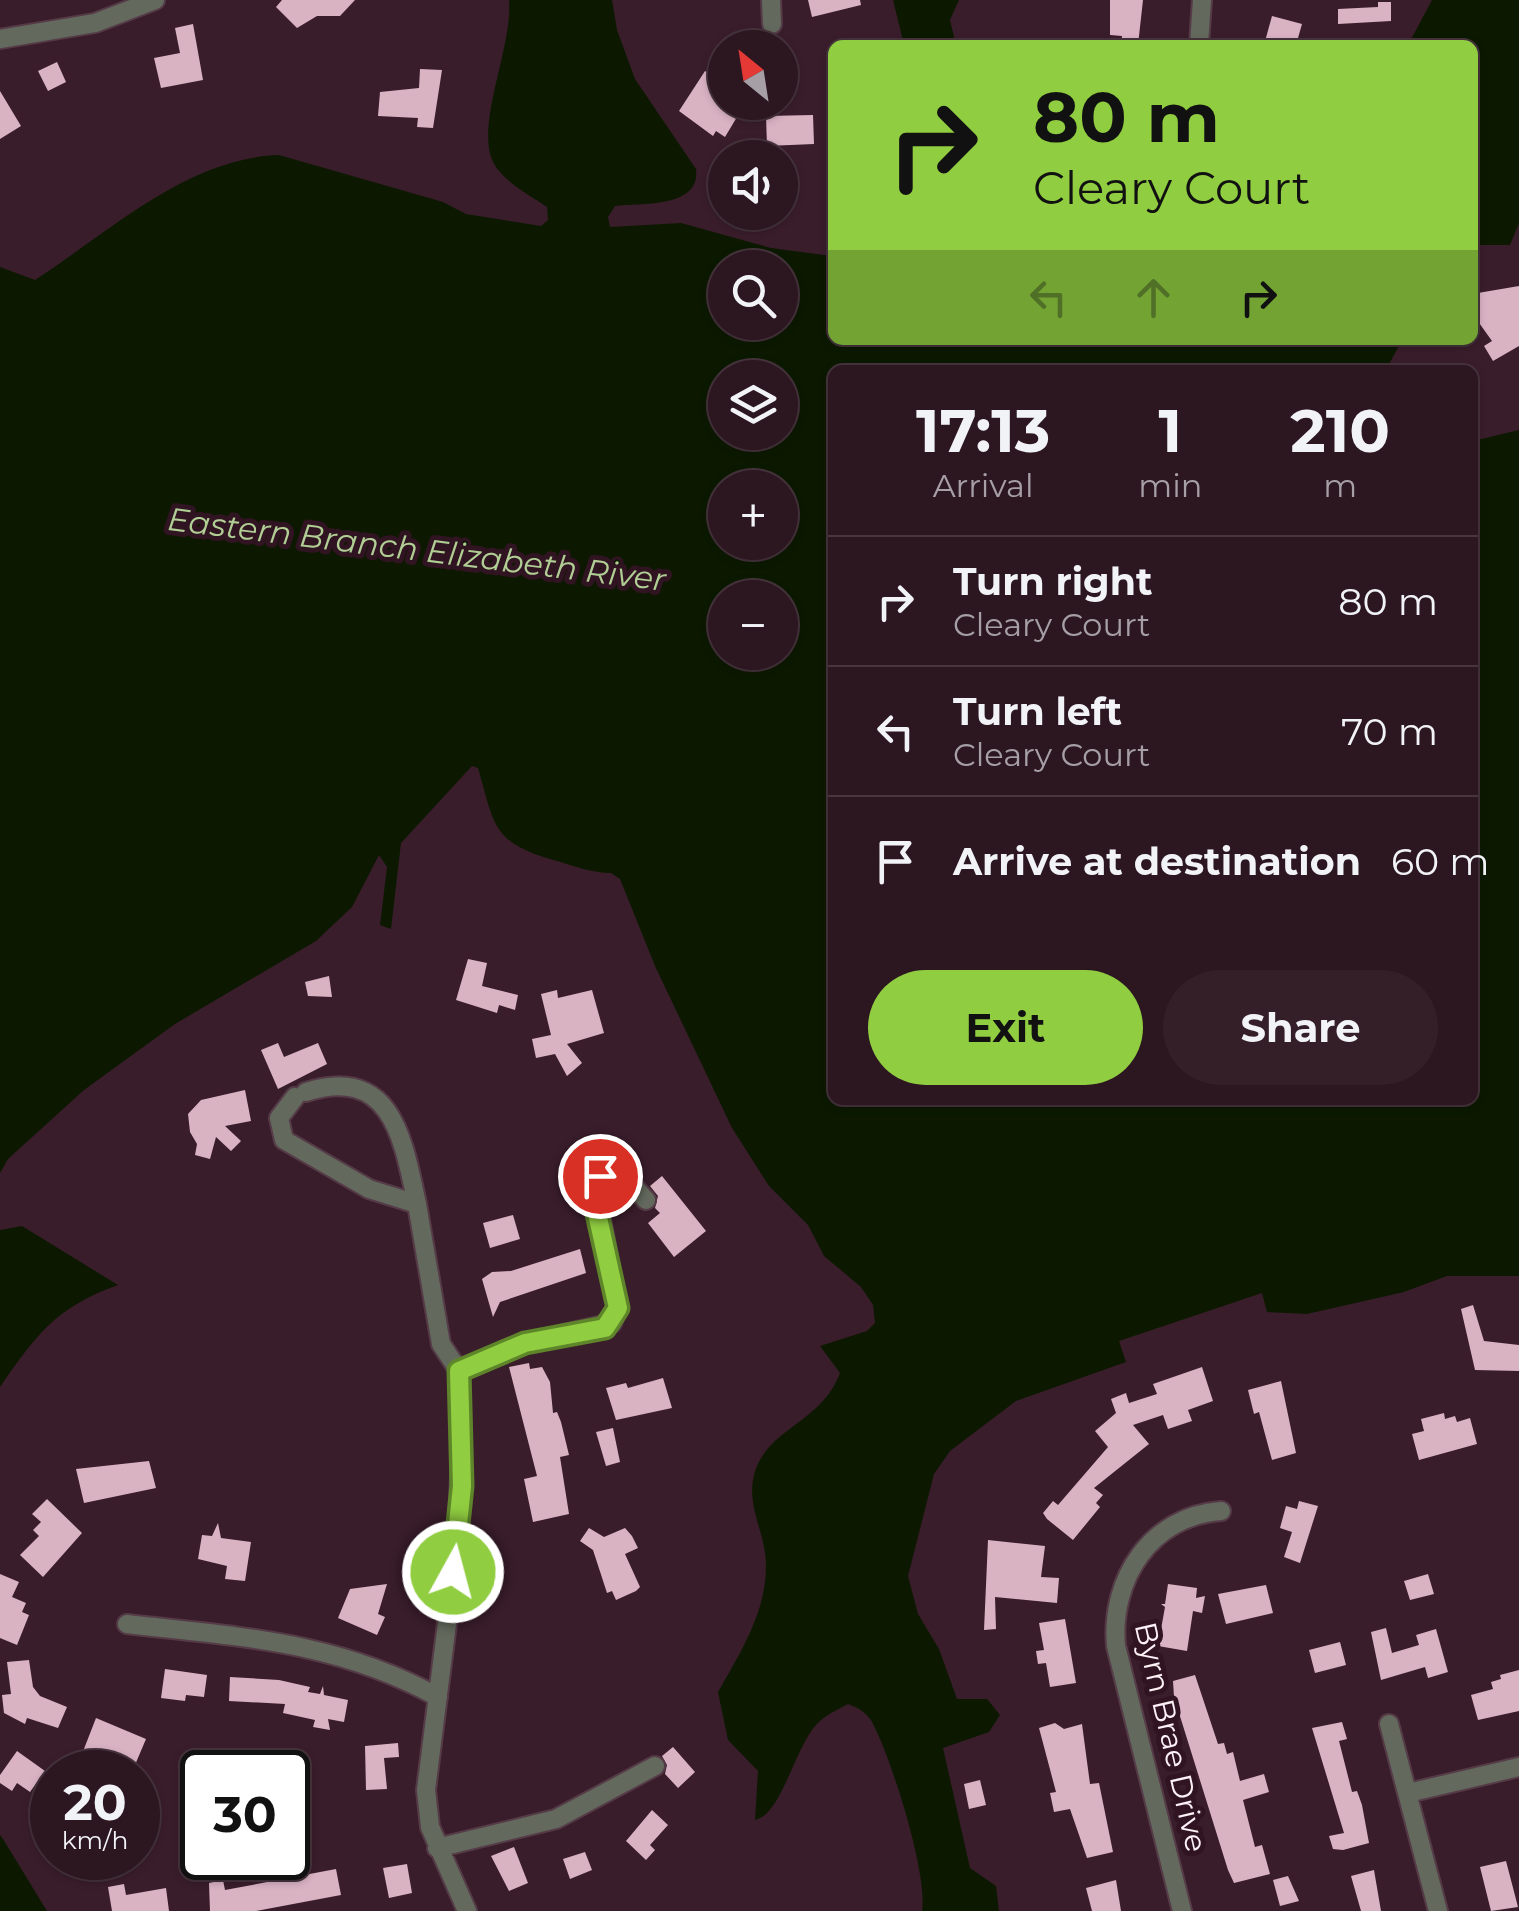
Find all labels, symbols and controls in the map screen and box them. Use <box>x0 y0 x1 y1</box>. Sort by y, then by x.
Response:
north arrow <box>708 30 798 120</box>
map controls <box>708 30 798 670</box>
text: 80 m <box>1033 74 1220 160</box>
icon: right <box>868 80 998 210</box>
button: sound <box>708 140 798 230</box>
text: Cleary Court <box>1033 160 1310 215</box>
button: search <box>708 250 798 340</box>
icon: left <box>1021 270 1076 325</box>
icon: ahead <box>1126 270 1181 325</box>
icon: right <box>1231 270 1286 325</box>
button: layers <box>708 360 798 450</box>
text: 17:13 <box>916 394 1050 467</box>
text: 1 <box>1159 394 1182 467</box>
text: 210 <box>1290 394 1390 467</box>
text: Arrival <box>933 466 1034 505</box>
text: min <box>1138 466 1202 505</box>
text: m <box>1323 466 1357 505</box>
button: + <box>708 470 798 560</box>
water label: Eastern Branch Elizabeth River <box>166 499 670 599</box>
text: Turn right <box>953 558 1152 605</box>
icon: right <box>868 574 923 629</box>
text: 80 m <box>1338 578 1438 625</box>
button: − <box>708 580 798 670</box>
text: Cleary Court <box>953 605 1150 644</box>
text: Turn left <box>953 688 1122 735</box>
icon: left <box>868 704 923 759</box>
text: 70 m <box>1341 708 1438 755</box>
text: Cleary Court <box>953 735 1150 774</box>
icon: arrive <box>868 834 923 889</box>
text: Arrive at destination <box>953 838 1361 885</box>
text: 60 m <box>1391 838 1489 885</box>
button: Exit <box>868 970 1143 1085</box>
button: Share <box>1163 970 1438 1085</box>
pin <box>558 1134 643 1219</box>
icon: arrive <box>573 1149 628 1204</box>
position arrow <box>401 1520 505 1624</box>
street label: Byrn Brae Drive <box>1127 1619 1215 1855</box>
speed limit sign: 30 <box>180 1750 310 1880</box>
text: 20 <box>63 1772 127 1833</box>
text: km/h <box>62 1825 128 1855</box>

